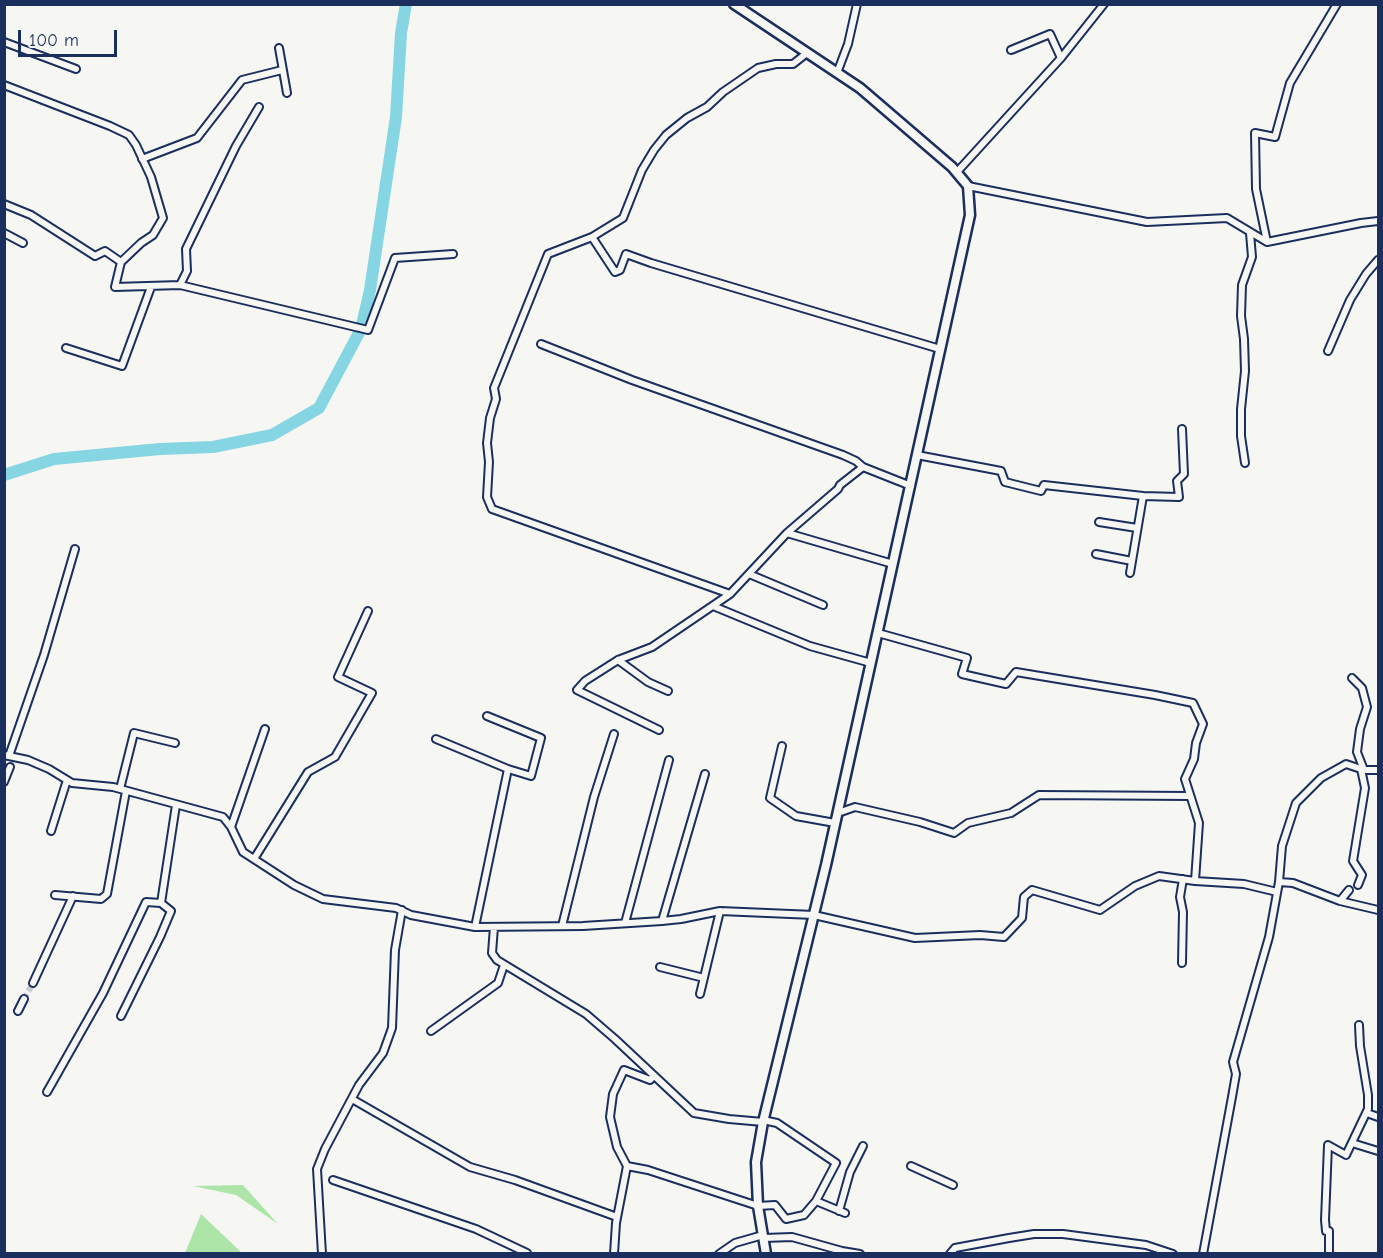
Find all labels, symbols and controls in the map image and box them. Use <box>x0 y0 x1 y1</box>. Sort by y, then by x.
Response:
scale bar <box>21 18 120 56</box>
text: 100 m <box>29 30 79 51</box>

